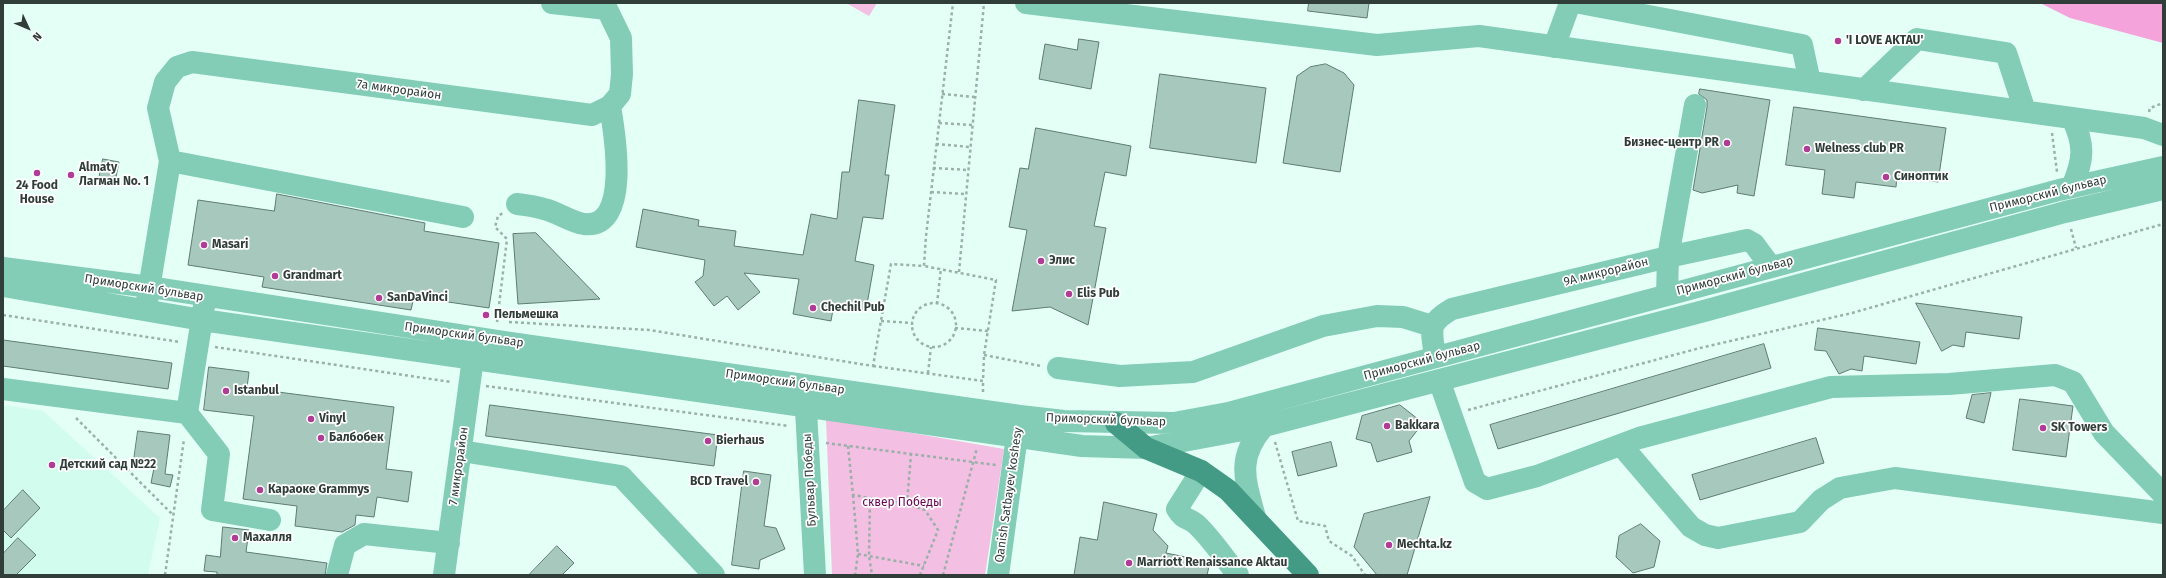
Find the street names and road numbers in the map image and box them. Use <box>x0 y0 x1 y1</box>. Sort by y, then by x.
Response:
street label: 7а микрорайон <box>356 77 442 103</box>
street label: Приморский бульвар <box>1988 172 2108 216</box>
street label: Приморский бульвар <box>1675 253 1795 299</box>
street label: 9А микрорайон <box>1562 255 1650 289</box>
street label: Приморский бульвар <box>83 271 205 305</box>
street label: Приморский бульвар <box>403 320 525 350</box>
street label: Приморский бульвар <box>1362 338 1482 384</box>
street label: Приморский бульвар <box>724 367 846 397</box>
street label: Приморский бульвар <box>1046 411 1166 429</box>
street label: 7 микрорайон <box>446 426 472 506</box>
street label: Qanish Satbayev koshesy <box>992 426 1026 564</box>
street label: Бульвар Победы <box>800 433 820 527</box>

